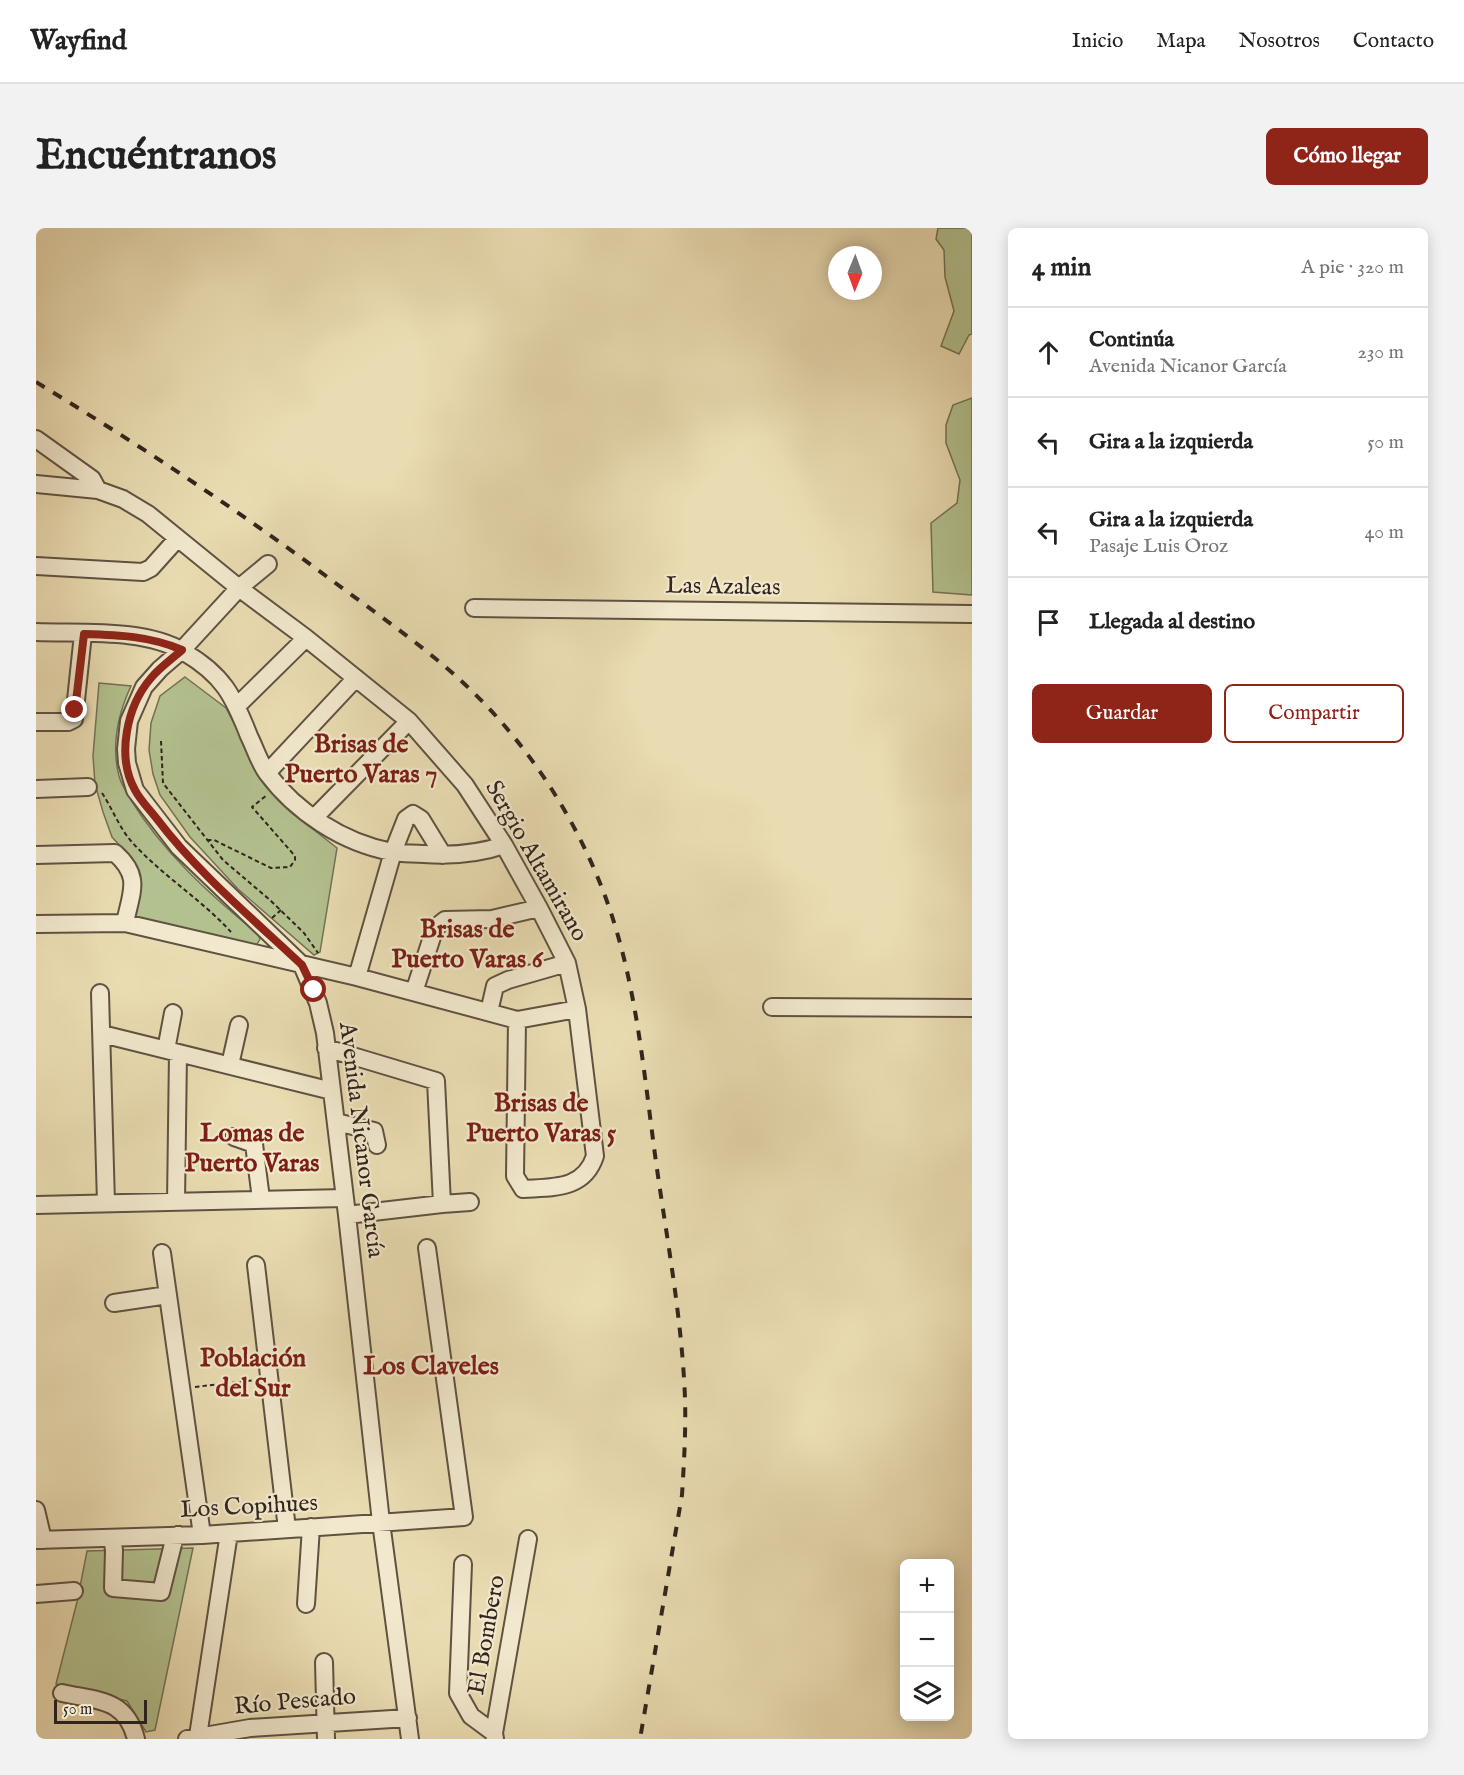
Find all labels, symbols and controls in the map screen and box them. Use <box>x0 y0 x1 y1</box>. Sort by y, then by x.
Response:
text: Wayfind <box>30 24 127 59</box>
text: Inicio <box>1072 28 1123 55</box>
text: Mapa <box>1156 28 1206 55</box>
text: Nosotros <box>1239 28 1320 55</box>
text: Contacto <box>1353 28 1434 55</box>
button: Cómo llegar <box>1266 128 1428 185</box>
text: Encuéntranos <box>36 130 277 183</box>
north arrow <box>828 246 882 300</box>
text: 4 min <box>1032 251 1091 284</box>
text: A pie · 320 m <box>1301 255 1404 280</box>
text: Continúa <box>1089 326 1174 354</box>
icon: ahead <box>1032 336 1065 369</box>
text: 230 m <box>1358 340 1404 365</box>
text: Avenida Nicanor García <box>1089 354 1287 379</box>
icon: left <box>1032 426 1065 459</box>
text: Gira a la izquierda <box>1089 428 1253 456</box>
text: 50 m <box>1367 430 1404 455</box>
text: Gira a la izquierda <box>1089 506 1253 534</box>
icon: left <box>1032 516 1065 549</box>
text: 40 m <box>1365 520 1404 545</box>
text: Pasaje Luis Oroz <box>1089 534 1228 559</box>
street label: Las Azaleas <box>665 570 781 604</box>
icon: arrive <box>1032 606 1065 639</box>
text: Llegada al destino <box>1089 608 1255 636</box>
button: Guardar <box>1032 684 1212 743</box>
button: Compartir <box>1224 684 1404 743</box>
route end <box>61 696 87 722</box>
district label: Brisas de Puerto Varas 7 <box>285 728 437 791</box>
street label: Sergio Altamirano <box>477 775 595 947</box>
district label: Brisas de Puerto Varas 6 <box>391 913 544 976</box>
route start <box>300 976 326 1002</box>
street label: Avenida Nicanor García <box>331 1019 391 1260</box>
district label: Brisas de Puerto Varas 5 <box>466 1087 617 1150</box>
district label: Lomas de Puerto Varas <box>184 1117 320 1180</box>
district label: Población del Sur <box>200 1342 306 1405</box>
district label: Los Claveles <box>363 1350 499 1383</box>
street label: Los Copihues <box>179 1488 319 1526</box>
map controls <box>900 1559 954 1721</box>
button: + <box>900 1559 954 1613</box>
street label: El Bombero <box>461 1573 513 1697</box>
button: − <box>900 1613 954 1667</box>
button: layers <box>900 1667 954 1721</box>
street label: Río Pescado <box>233 1681 357 1723</box>
scale bar <box>54 1697 147 1724</box>
text: 50 m <box>63 1700 92 1720</box>

